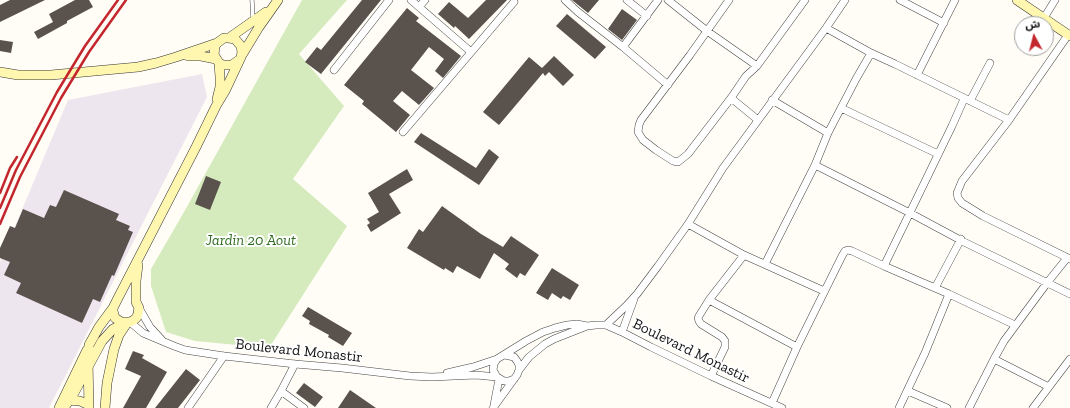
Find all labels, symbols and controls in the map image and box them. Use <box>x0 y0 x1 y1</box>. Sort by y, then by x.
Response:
north arrow <box>1014 16 1054 56</box>
text: ش <box>1024 17 1041 32</box>
park label: Jardin 20 Aout <box>206 232 296 250</box>
street label: Boulevard Monastir <box>630 315 752 387</box>
street label: Boulevard Monastir <box>235 335 363 367</box>

